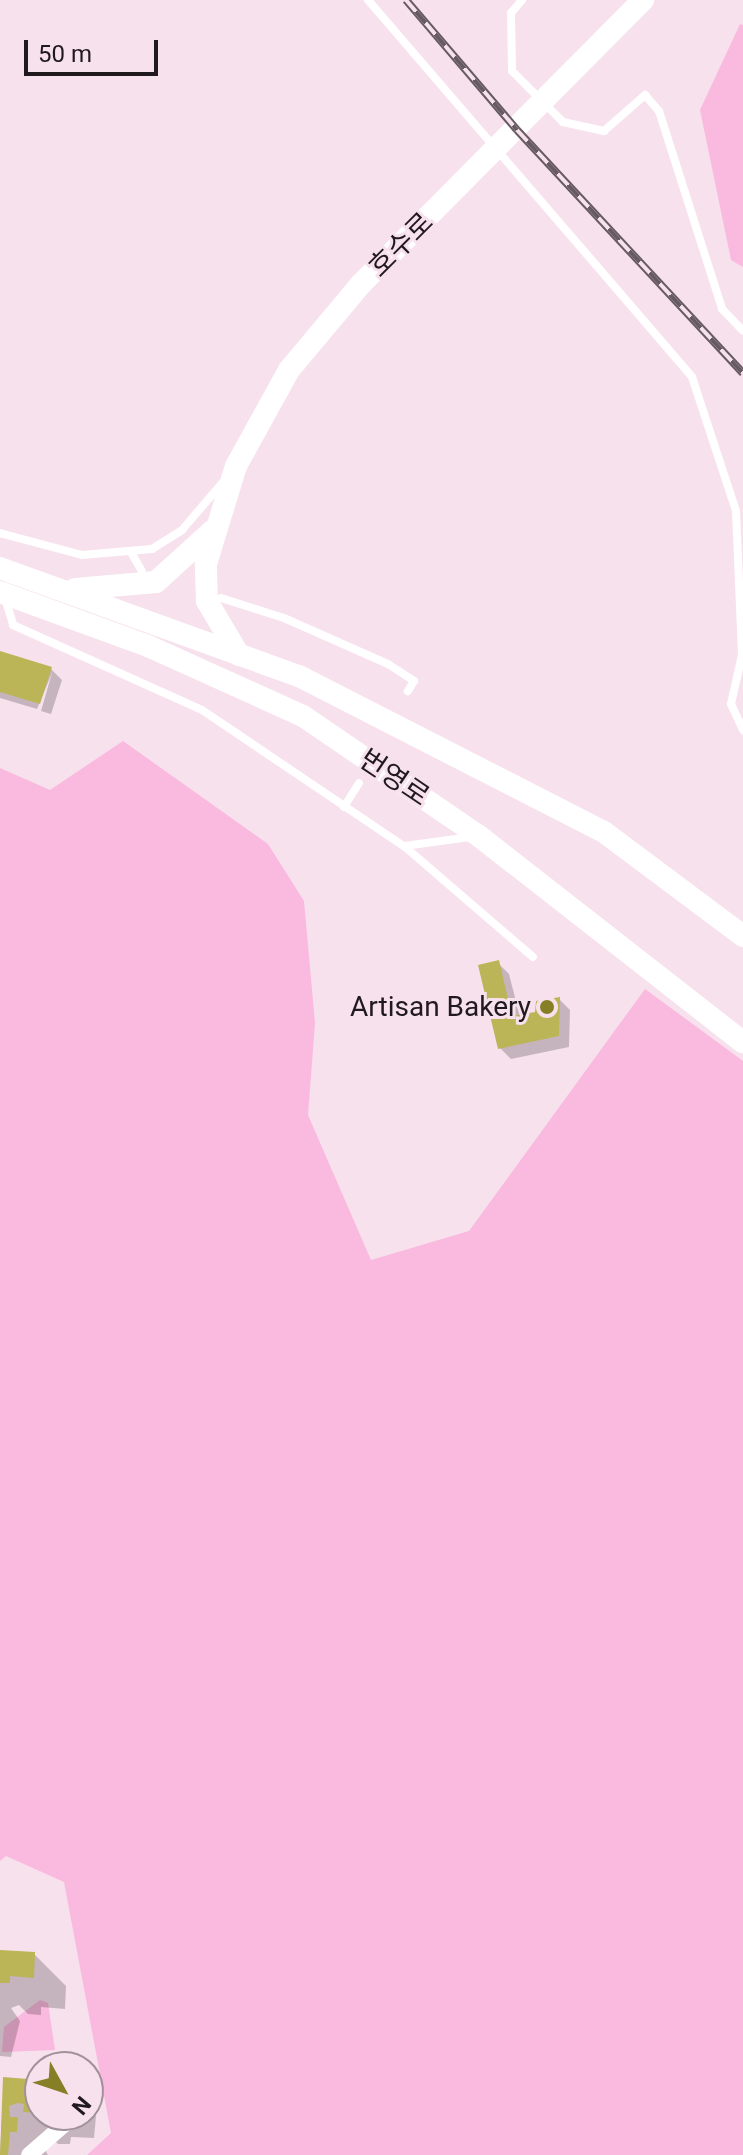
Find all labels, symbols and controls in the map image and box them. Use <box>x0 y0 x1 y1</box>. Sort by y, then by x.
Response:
scale bar <box>28 24 162 74</box>
text: 50 m <box>38 40 92 68</box>
street label: 호수로 <box>362 206 440 284</box>
street label: 번영로 <box>353 742 435 814</box>
place label: Artisan Bakery <box>350 990 531 1024</box>
marker: Artisan Bakery <box>538 998 556 1016</box>
north arrow <box>24 2051 104 2131</box>
text: N <box>67 2091 96 2119</box>

